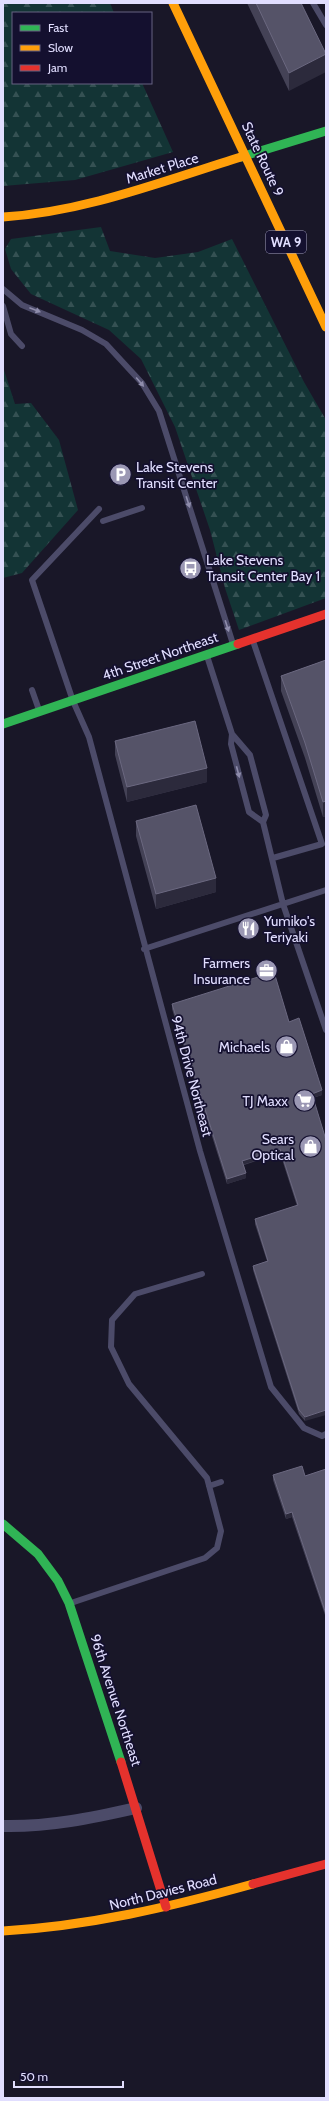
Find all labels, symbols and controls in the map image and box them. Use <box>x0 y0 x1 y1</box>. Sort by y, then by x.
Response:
legend <box>12 12 152 84</box>
text: Fast <box>48 20 68 35</box>
text: Slow <box>48 40 73 55</box>
text: Jam <box>47 60 67 75</box>
street label: State Route 9 <box>238 119 288 199</box>
street label: Market Place <box>124 148 200 188</box>
road number: WA 9 <box>266 231 306 253</box>
one-way arrow <box>30 308 42 314</box>
one-way arrow <box>136 377 145 388</box>
place label: Lake Stevens Transit Center <box>136 458 218 492</box>
parking icon: Lake Stevens Transit Center <box>108 462 134 488</box>
one-way arrow <box>185 496 191 508</box>
place label: Lake Stevens Transit Center Bay 1 <box>206 551 320 585</box>
bus stop icon: Lake Stevens Transit Center Bay 1 <box>178 555 204 581</box>
one-way arrow <box>224 620 230 632</box>
street label: 4th Street Northeast <box>100 628 220 684</box>
one-way arrow <box>235 766 241 778</box>
place label: Yumiko's Teriyaki <box>263 912 315 946</box>
restaurant icon: Yumiko's Teriyaki <box>236 916 262 942</box>
place label: Farmers Insurance <box>193 954 250 988</box>
office icon: Farmers Insurance <box>253 958 279 984</box>
street label: 94th Drive Northeast <box>167 1014 217 1139</box>
shop icon: Michaels <box>273 1034 299 1060</box>
place label: Michaels <box>219 1038 270 1056</box>
supermarket icon: TJ Maxx <box>291 1088 317 1114</box>
place label: TJ Maxx <box>243 1092 288 1110</box>
place label: Sears Optical <box>252 1130 295 1164</box>
shop icon: Sears Optical <box>297 1134 323 1160</box>
street label: 96th Avenue Northeast <box>86 1632 146 1768</box>
street label: North Davies Road <box>107 1870 219 1914</box>
scale bar <box>14 2063 123 2089</box>
text: 50 m <box>20 2069 48 2084</box>

